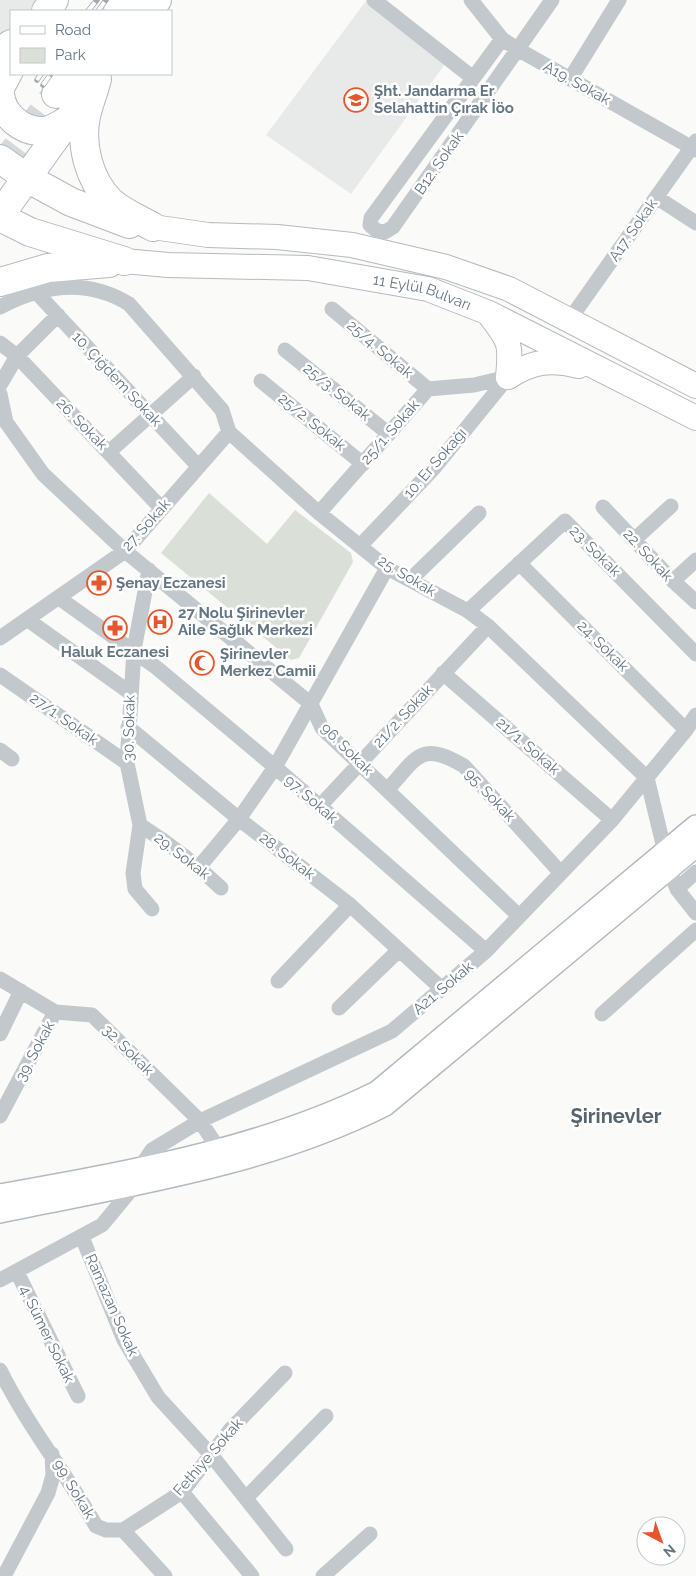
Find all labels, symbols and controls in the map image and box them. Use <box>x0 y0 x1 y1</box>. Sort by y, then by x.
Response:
legend <box>10 10 172 75</box>
text: Road <box>55 21 91 39</box>
text: Park <box>55 46 86 64</box>
street label: A19. Sokak <box>540 57 614 109</box>
place label: Şht. Jandarma Er Selahattin Çırak İöo <box>374 82 514 117</box>
school or university icon: Şht. Jandarma Er Selahattin Çırak İöo <box>343 87 369 113</box>
street label: B12. Sokak <box>411 128 467 198</box>
street label: A17. Sokak <box>605 195 661 265</box>
street label: 11 Eylül Bulvarı <box>372 271 474 314</box>
street label: 25/4. Sokak <box>343 316 417 382</box>
street label: 10. Çiğdem Sokak <box>69 328 166 430</box>
street label: 25/3. Sokak <box>300 359 374 425</box>
street label: 25/2. Sokak <box>275 389 349 455</box>
street label: 26. Sokak <box>53 394 111 454</box>
street label: 25/1. Sokak <box>357 396 423 468</box>
street label: 10. Er Sokağı <box>400 424 470 502</box>
street label: 27. Sokak <box>118 495 174 555</box>
street label: 23. Sokak <box>566 522 624 580</box>
street label: 22. Sokak <box>619 525 677 585</box>
street label: 25. Sokak <box>375 552 439 600</box>
pharmacy icon: Şenay Eczanesi <box>86 570 112 596</box>
place label: Şenay Eczanesi <box>116 574 226 592</box>
place label: 27 Nolu Şirinevler Aile Sağlık Merkezi <box>178 604 313 639</box>
hospital icon: 27 Nolu Şirinevler Aile Sağlık Merkezi <box>147 609 173 635</box>
pharmacy icon: Haluk Eczanesi <box>102 615 128 641</box>
street label: 24. Sokak <box>574 617 632 675</box>
place label: Haluk Eczanesi <box>61 643 169 661</box>
place label: Şirinevler Merkez Camii <box>220 645 316 680</box>
mosque icon: Şirinevler Merkez Camii <box>189 650 215 676</box>
street label: 21/2. Sokak <box>369 681 437 751</box>
street label: 27/1. Sokak <box>27 689 102 749</box>
street label: 30. Sokak <box>119 695 139 761</box>
street label: 21/1. Sokak <box>493 714 563 778</box>
street label: 96. Sokak <box>317 719 377 779</box>
street label: 95. Sokak <box>461 765 519 825</box>
street label: 97. Sokak <box>281 771 341 827</box>
street label: 29. Sokak <box>151 829 213 883</box>
street label: 28. Sokak <box>256 829 318 883</box>
street label: A21. Sokak <box>409 958 477 1018</box>
street label: 39. Sokak <box>12 1018 58 1084</box>
street label: 32. Sokak <box>99 1021 157 1079</box>
district label: Şirinevler <box>570 1104 662 1128</box>
street label: Ramazan Sokak <box>81 1251 143 1359</box>
street label: 4. Sümer Sokak <box>16 1282 78 1386</box>
street label: Fethiye Sokak <box>169 1415 247 1499</box>
street label: 99. Sokak <box>49 1456 99 1522</box>
north arrow <box>636 1516 686 1566</box>
text: N <box>660 1541 679 1560</box>

